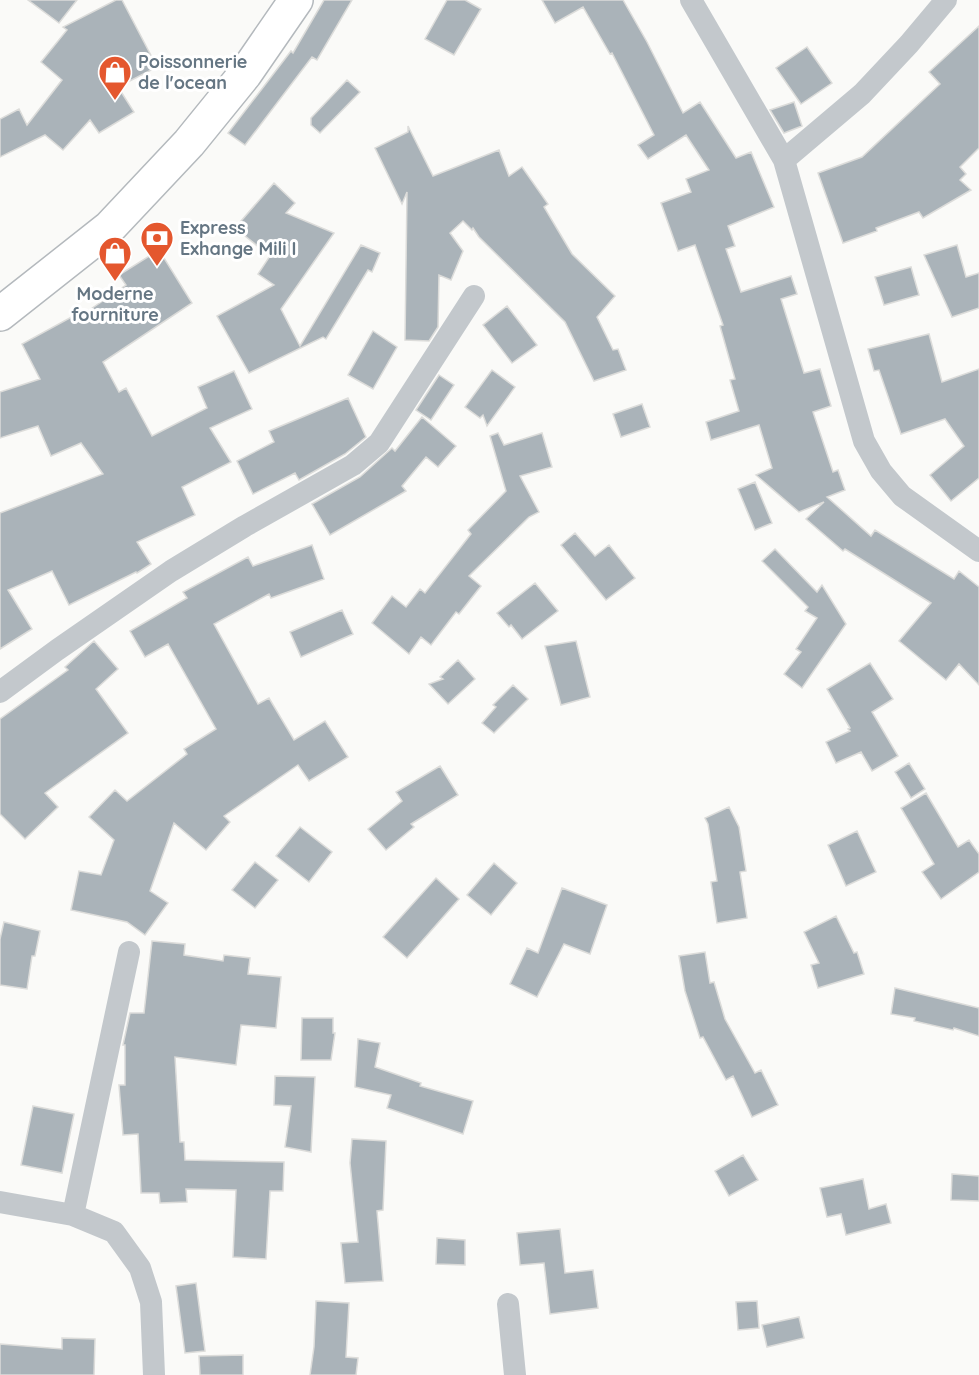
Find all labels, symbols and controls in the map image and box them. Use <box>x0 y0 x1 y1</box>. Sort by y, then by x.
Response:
place label: Poissonnerie de l'ocean <box>138 50 248 94</box>
shop icon: Poissonnerie de l'ocean <box>97 54 133 101</box>
place label: Express Exhange Mili I <box>180 216 297 260</box>
bank icon: Express Exhange Mili I <box>139 220 175 267</box>
shop icon: Moderne fourniture <box>97 235 133 282</box>
place label: Moderne fourniture <box>71 282 159 326</box>

